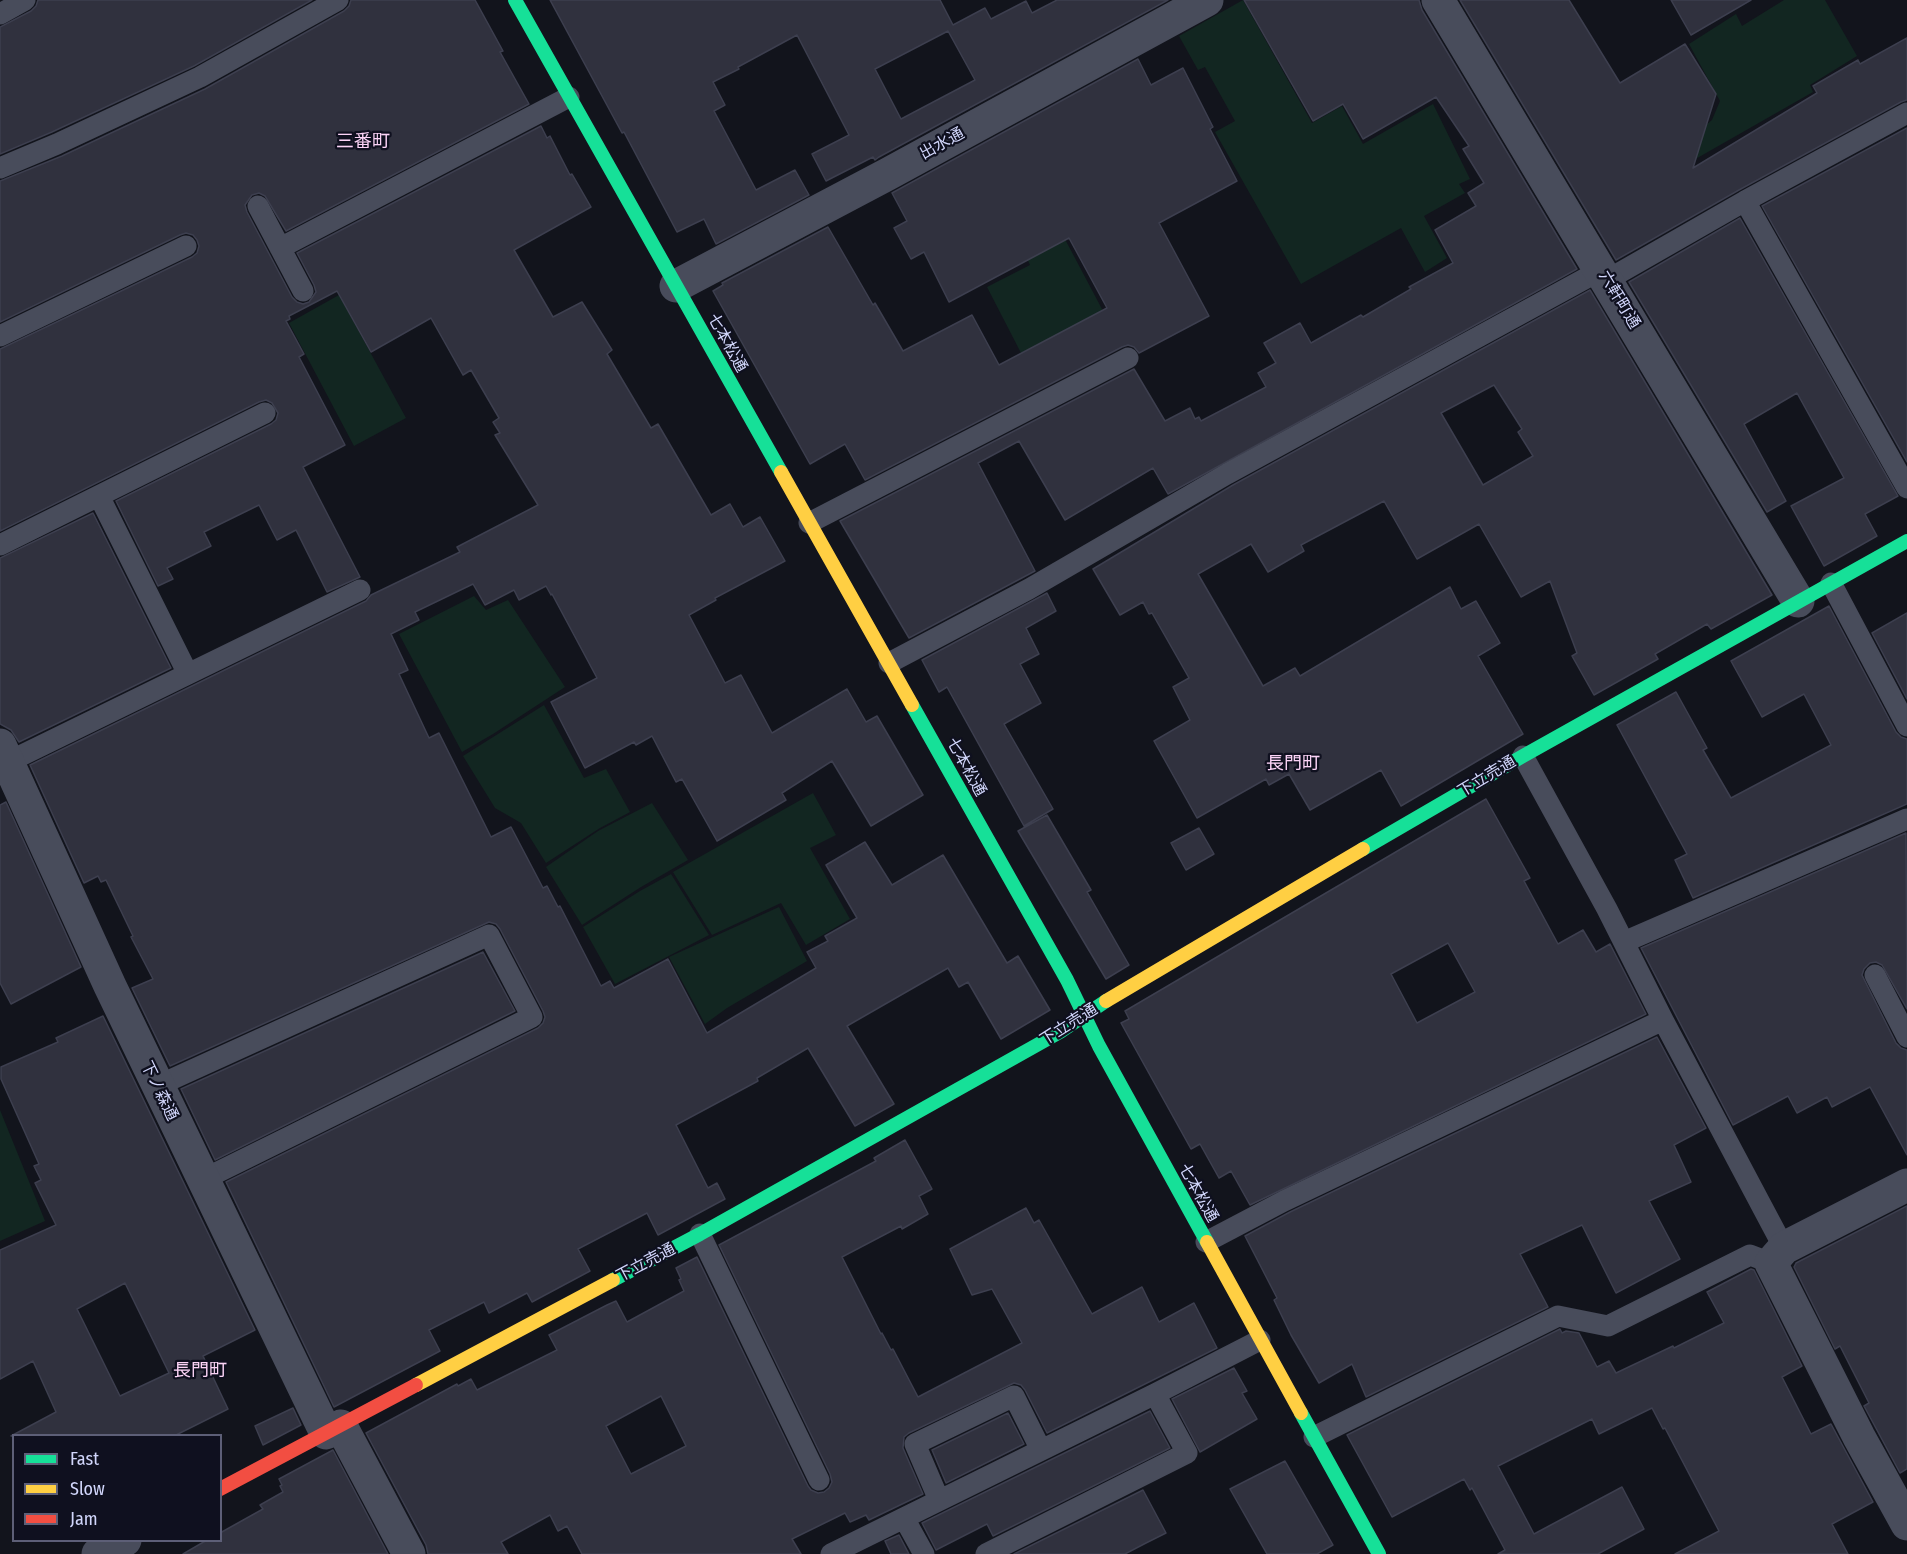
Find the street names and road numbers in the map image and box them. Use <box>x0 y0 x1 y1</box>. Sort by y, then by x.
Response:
street label: 出水通 <box>916 124 968 164</box>
street label: 六軒町通 <box>1594 268 1644 332</box>
street label: 七本松通 <box>703 310 751 376</box>
street label: 七本松通 <box>942 734 990 800</box>
street label: 下立売通 <box>1455 752 1519 802</box>
street label: 下立売通 <box>1037 1000 1101 1050</box>
street label: 下ノ森通 <box>136 1058 182 1124</box>
street label: 七本松通 <box>1174 1160 1222 1226</box>
street label: 下立売通 <box>613 1240 679 1286</box>

